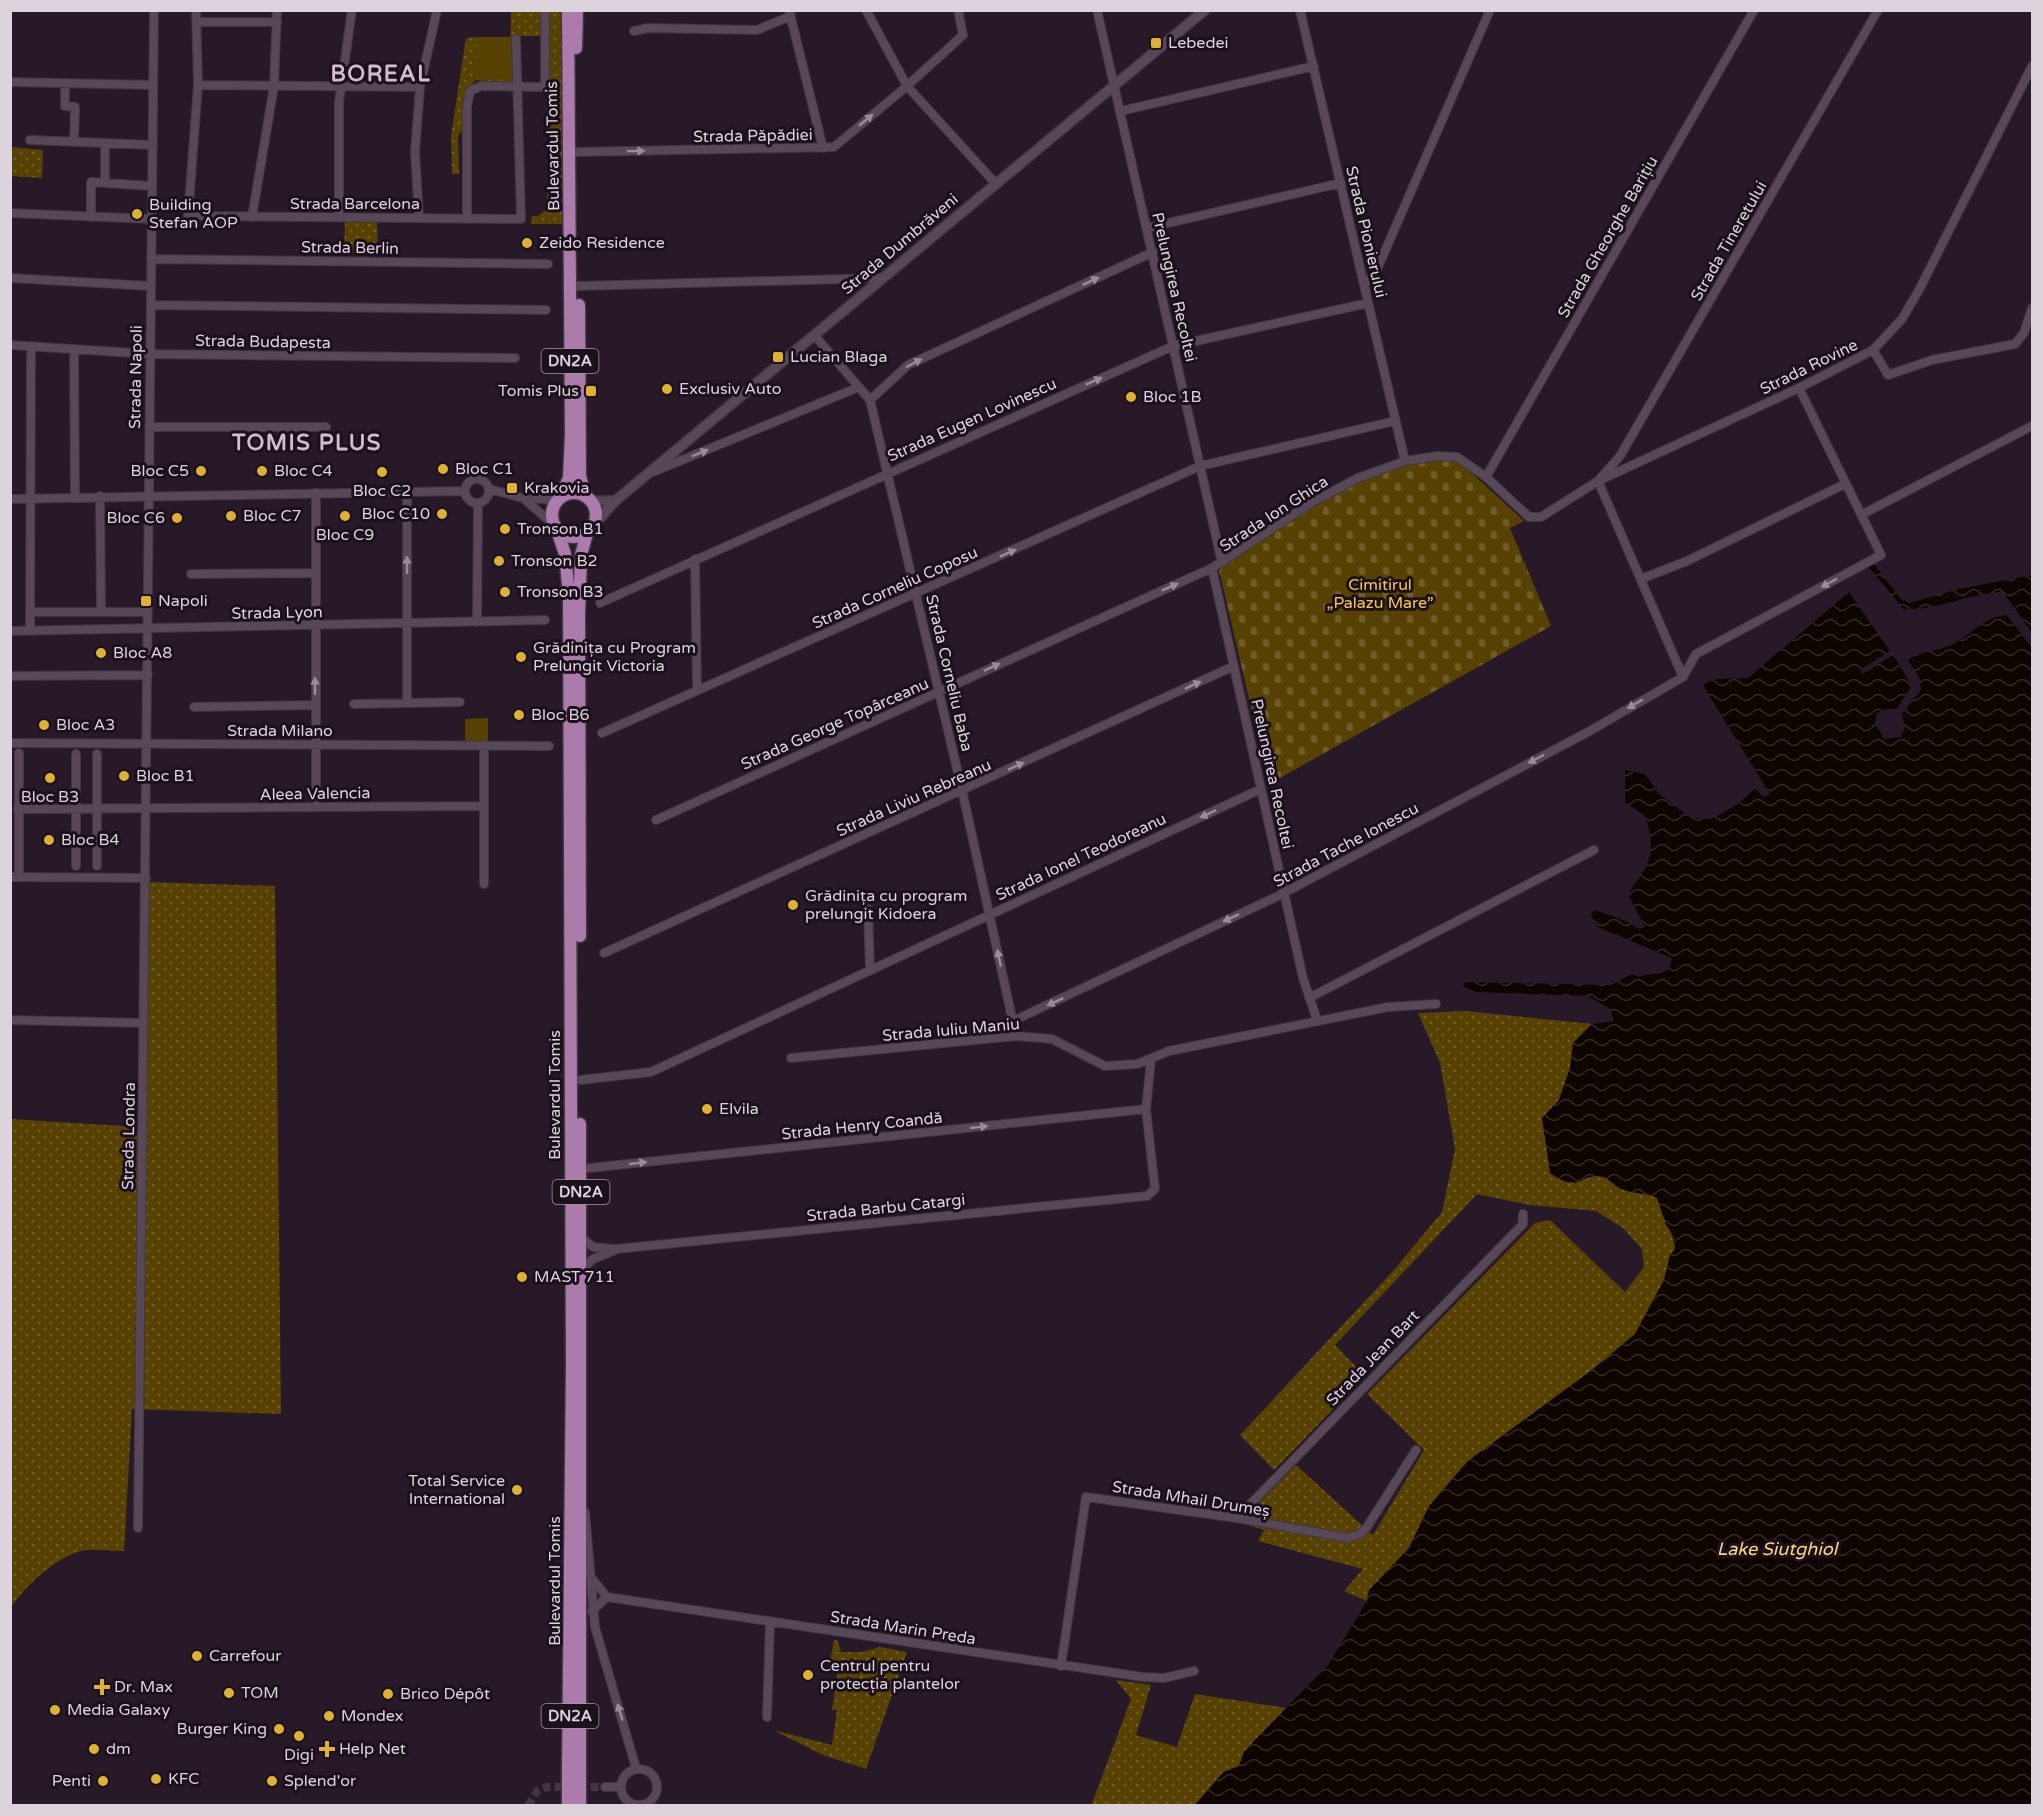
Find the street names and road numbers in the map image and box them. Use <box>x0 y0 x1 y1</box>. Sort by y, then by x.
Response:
street label: Bulevardul Tomis <box>542 81 564 211</box>
street label: Strada Păpădiei <box>693 125 813 147</box>
street label: Strada Gheorghe Barițiu <box>1553 152 1663 322</box>
street label: Strada Pionierului <box>1341 164 1391 300</box>
street label: Strada Tineretului <box>1687 178 1771 304</box>
street label: Strada Dumbrăveni <box>837 189 963 299</box>
street label: Strada Barcelona <box>290 194 420 214</box>
street label: Prelungirea Recoltei <box>1147 210 1201 364</box>
street label: Strada Berlin <box>301 237 399 259</box>
street label: Strada Napoli <box>125 325 147 429</box>
street label: Strada Budapesta <box>195 331 331 353</box>
street label: Strada Rovine <box>1757 335 1861 399</box>
road number: DN2A <box>542 349 598 373</box>
street label: Strada Eugen Lovinescu <box>884 374 1060 466</box>
street label: Strada Ion Ghica <box>1216 471 1332 557</box>
street label: Strada Corneliu Coposu <box>809 542 981 634</box>
street label: Strada Corneliu Baba <box>921 593 977 753</box>
street label: Strada Lyon <box>231 602 323 624</box>
street label: Strada George Topârceanu <box>738 673 932 775</box>
street label: Prelungirea Recoltei <box>1246 697 1298 851</box>
street label: Strada Milano <box>227 721 333 741</box>
street label: Strada Liviu Rebreanu <box>833 755 995 841</box>
street label: Aleea Valencia <box>260 783 370 805</box>
street label: Strada Tache Ionescu <box>1270 798 1422 892</box>
street label: Strada Ionel Teodoreanu <box>993 809 1169 905</box>
street label: Strada Iuliu Maniu <box>881 1014 1021 1046</box>
street label: Bulevardul Tomis <box>545 1030 565 1160</box>
street label: Strada Londra <box>118 1082 140 1190</box>
street label: Strada Henry Coandă <box>780 1108 944 1144</box>
road number: DN2A <box>552 1180 610 1204</box>
street label: Strada Barbu Catargi <box>806 1190 966 1226</box>
street label: Strada Jean Bart <box>1322 1306 1424 1410</box>
street label: Strada Mhail Drumeș <box>1111 1477 1271 1521</box>
street label: Bulevardul Tomis <box>545 1516 565 1646</box>
street label: Strada Marin Preda <box>829 1607 977 1649</box>
road number: DN2A <box>542 1704 598 1728</box>

